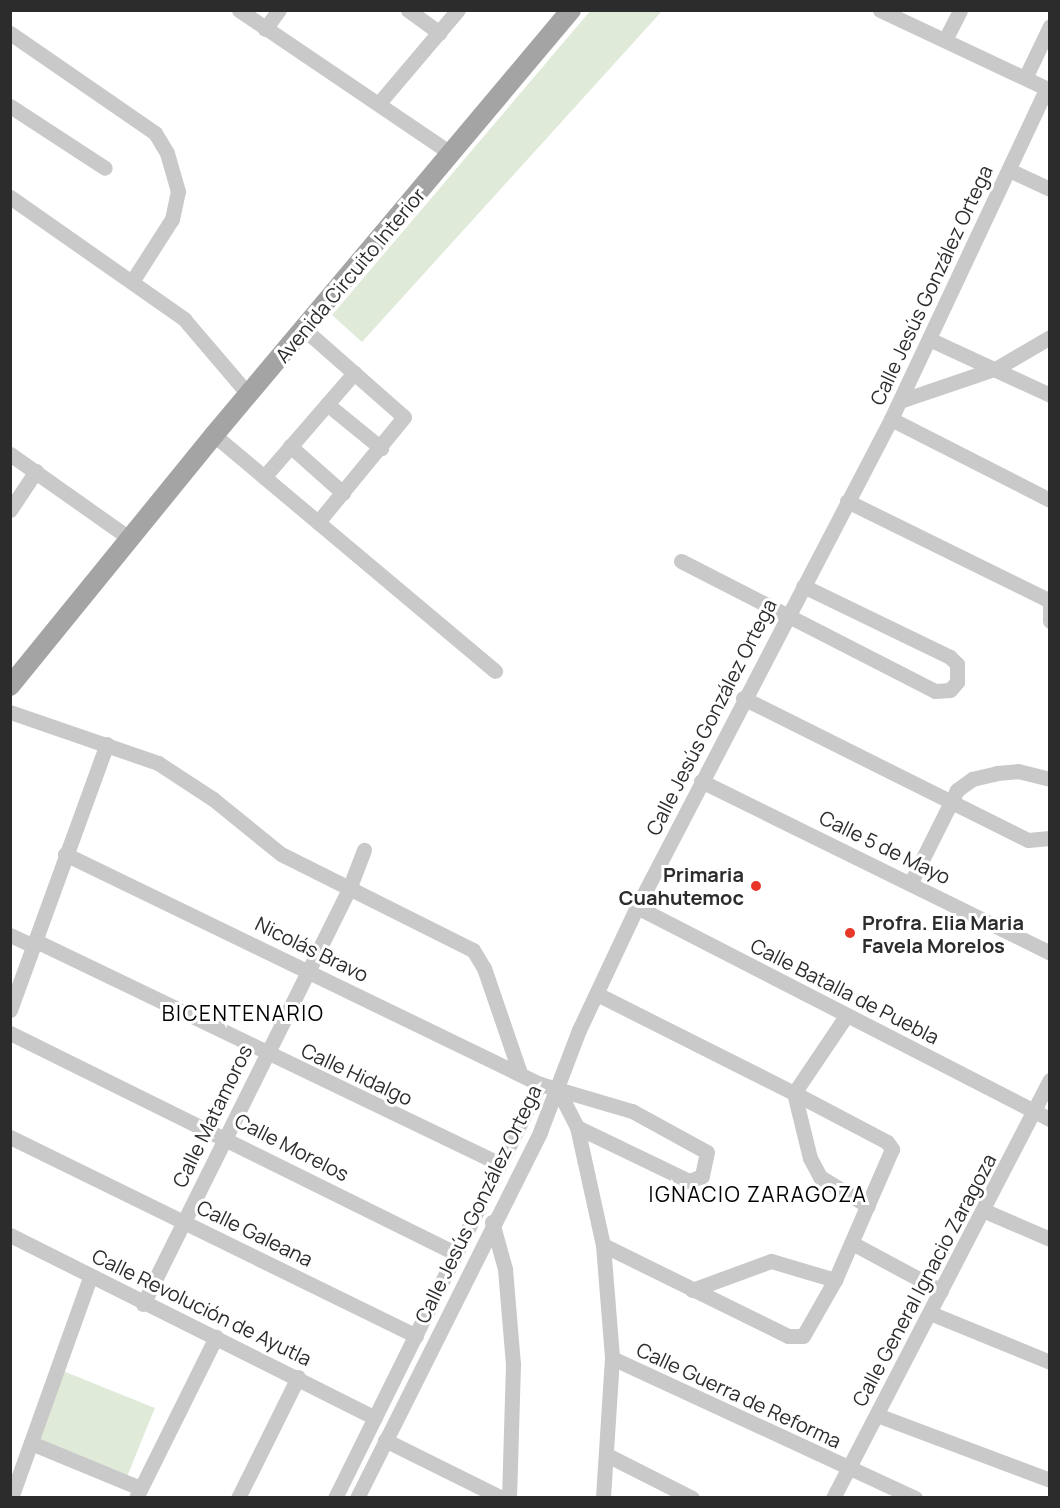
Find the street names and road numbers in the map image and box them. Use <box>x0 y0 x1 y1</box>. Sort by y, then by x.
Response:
street label: Calle Jesús González Ortega <box>865 161 997 409</box>
street label: Avenida Circuito Interior <box>270 183 430 367</box>
street label: Calle Jesús González Ortega <box>641 595 781 839</box>
street label: Calle 5 de Mayo <box>816 805 954 889</box>
street label: Nicolás Bravo <box>252 911 372 987</box>
street label: Calle Batalla de Puebla <box>747 933 943 1049</box>
street label: Calle Hidalgo <box>298 1038 416 1110</box>
street label: Calle Matamoros <box>167 1041 257 1191</box>
street label: Calle Jesús González Ortega <box>410 1081 546 1327</box>
street label: Calle Morelos <box>231 1108 353 1186</box>
street label: Calle General Ignacio Zaragoza <box>847 1150 1001 1410</box>
street label: Calle Galeana <box>193 1195 317 1271</box>
street label: Calle Revolución de Ayutla <box>88 1243 316 1371</box>
street label: Calle Guerra de Reforma <box>633 1337 845 1453</box>

